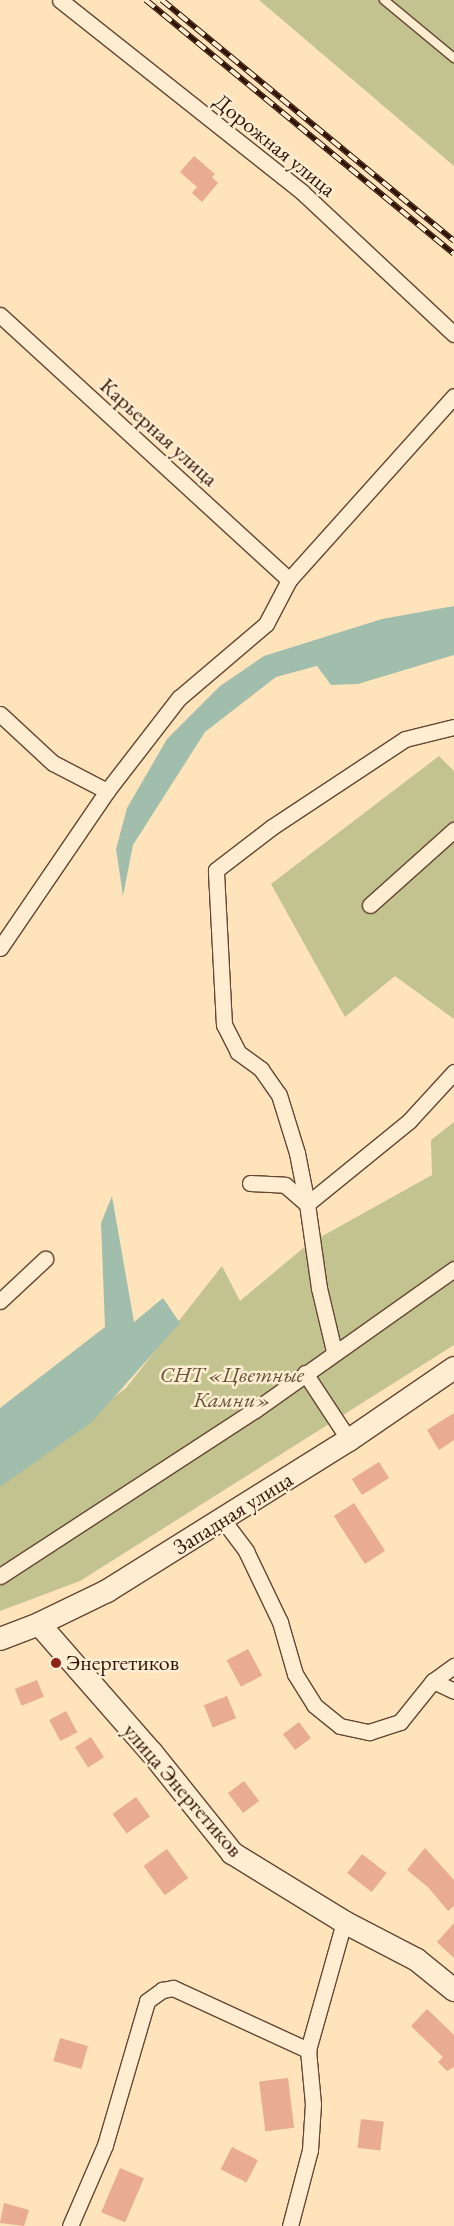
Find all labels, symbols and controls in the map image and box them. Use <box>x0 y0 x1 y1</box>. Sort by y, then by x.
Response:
street label: Дорожная улица <box>209 88 341 202</box>
street label: Карьерная улица <box>95 372 223 492</box>
park label: СНТ «Цветные Камни» <box>160 1361 304 1412</box>
street label: Западная улица <box>168 1466 298 1560</box>
place label: Энергетиков <box>66 1650 179 1676</box>
marker: Энергетиков <box>50 1657 62 1669</box>
street label: улица Энергетиков <box>118 1718 248 1862</box>

